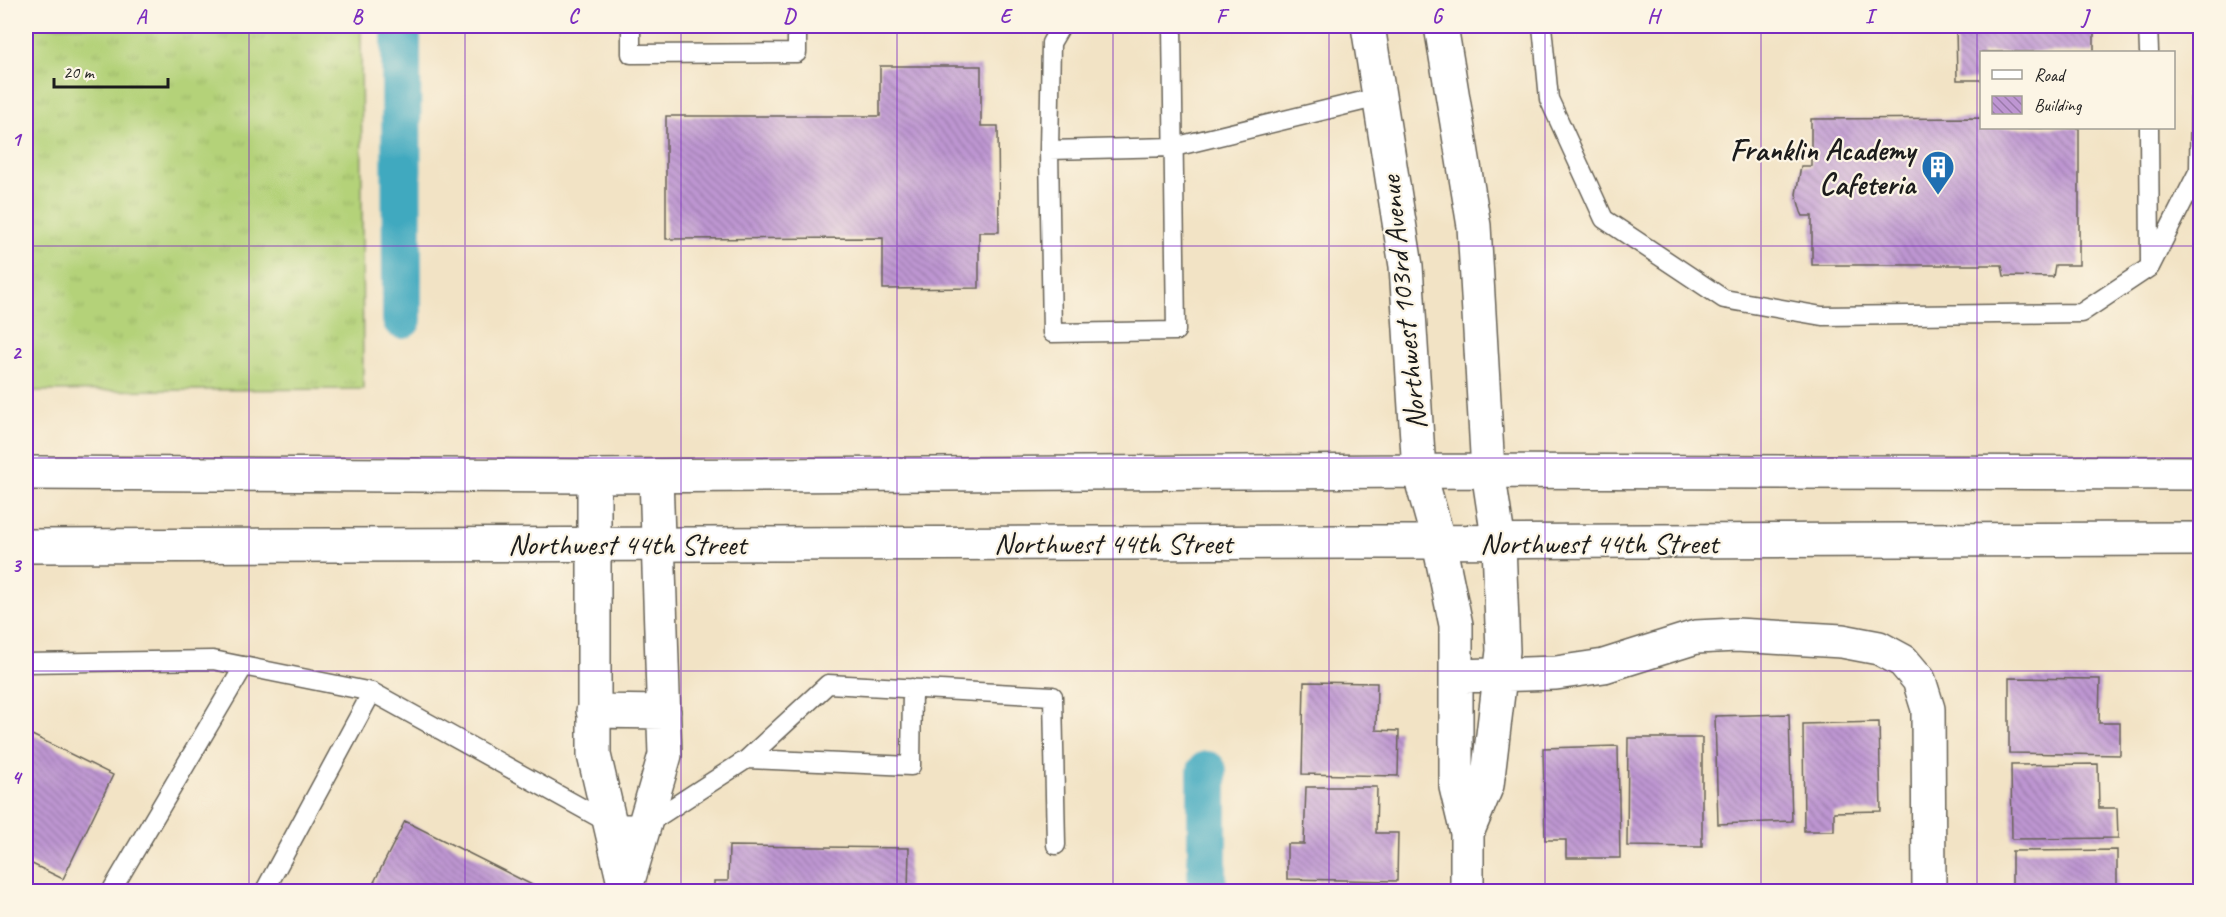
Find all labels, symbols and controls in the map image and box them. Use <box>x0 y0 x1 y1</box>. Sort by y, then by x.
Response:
text: A <box>136 4 148 29</box>
text: B <box>352 4 364 29</box>
text: C <box>568 4 580 29</box>
text: D <box>783 4 797 29</box>
text: E <box>1000 4 1014 29</box>
text: F <box>1216 4 1230 29</box>
text: G <box>1432 4 1445 29</box>
text: H <box>1647 4 1662 29</box>
text: I <box>1865 4 1878 29</box>
text: J <box>2080 4 2092 29</box>
scale bar <box>54 51 168 89</box>
legend <box>1980 51 2175 129</box>
text: 20 m <box>63 61 96 83</box>
text: Road <box>2034 64 2067 86</box>
text: Building <box>2034 94 2083 116</box>
text: 1 <box>12 127 23 152</box>
place label: Franklin Academy Cafeteria <box>1730 131 1918 203</box>
building icon: Franklin Academy Cafeteria <box>1920 149 1956 196</box>
street label: Northwest 103rd Avenue <box>1371 172 1435 432</box>
text: 2 <box>12 340 23 365</box>
street label: Northwest 44th Street <box>994 524 1235 562</box>
street label: Northwest 44th Street <box>1480 524 1721 562</box>
street label: Northwest 44th Street <box>508 525 749 563</box>
text: 3 <box>12 553 23 578</box>
text: 4 <box>12 765 24 790</box>

